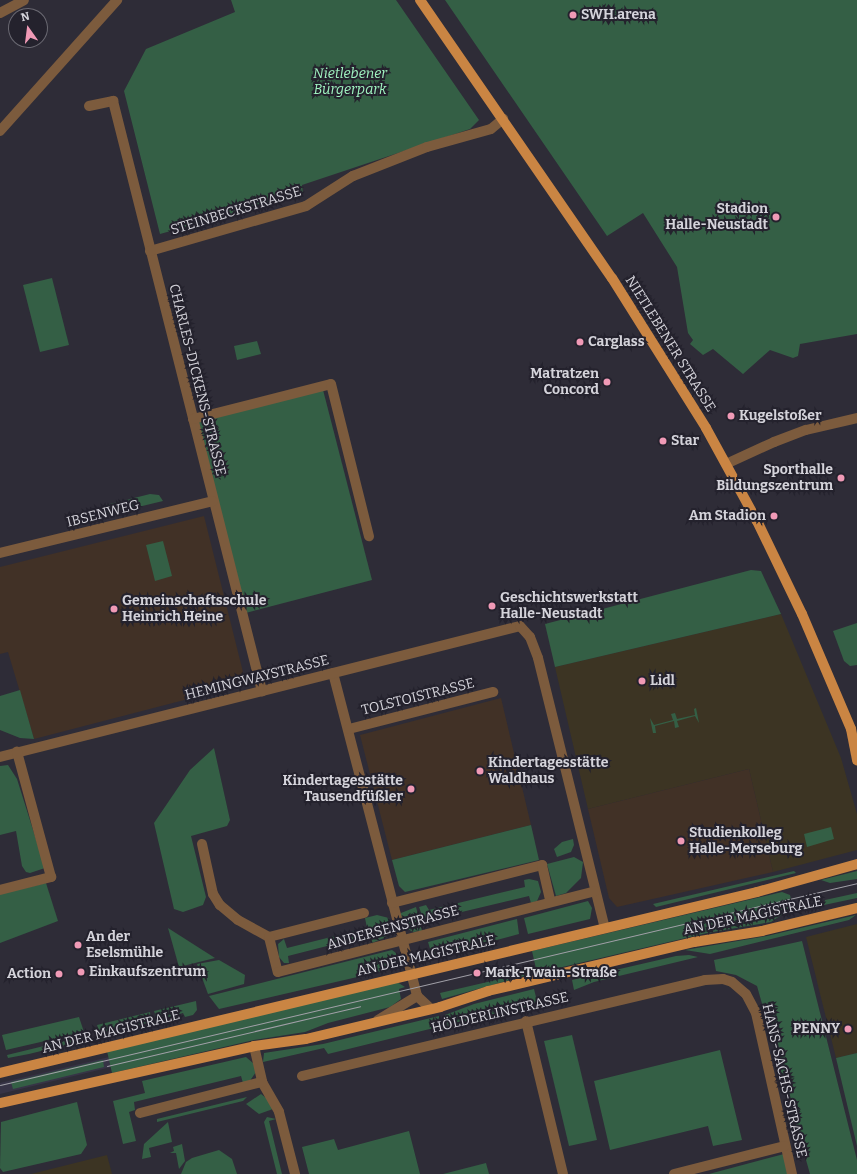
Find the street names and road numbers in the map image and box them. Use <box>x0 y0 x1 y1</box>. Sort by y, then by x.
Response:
street label: STEINBECKSTRASSE <box>169 183 303 239</box>
street label: NIETLEBENER STRASSE <box>621 273 719 415</box>
street label: CHARLES-DICKENS-STRASSE <box>165 282 229 478</box>
street label: IBSENWEG <box>65 497 141 531</box>
street label: HEMINGWAYSTRASSE <box>183 652 331 704</box>
street label: TOLSTOISTRASSE <box>360 675 476 719</box>
street label: AN DER MAGISTRALE <box>682 893 824 939</box>
street label: ANDERSENSTRASSE <box>325 902 461 954</box>
street label: AN DER MAGISTRALE <box>355 932 497 980</box>
street label: HÖLDERLINSTRASSE <box>430 989 570 1037</box>
street label: HANS-SACHS-STRASSE <box>758 1002 810 1160</box>
street label: AN DER MAGISTRALE <box>40 1007 182 1057</box>

